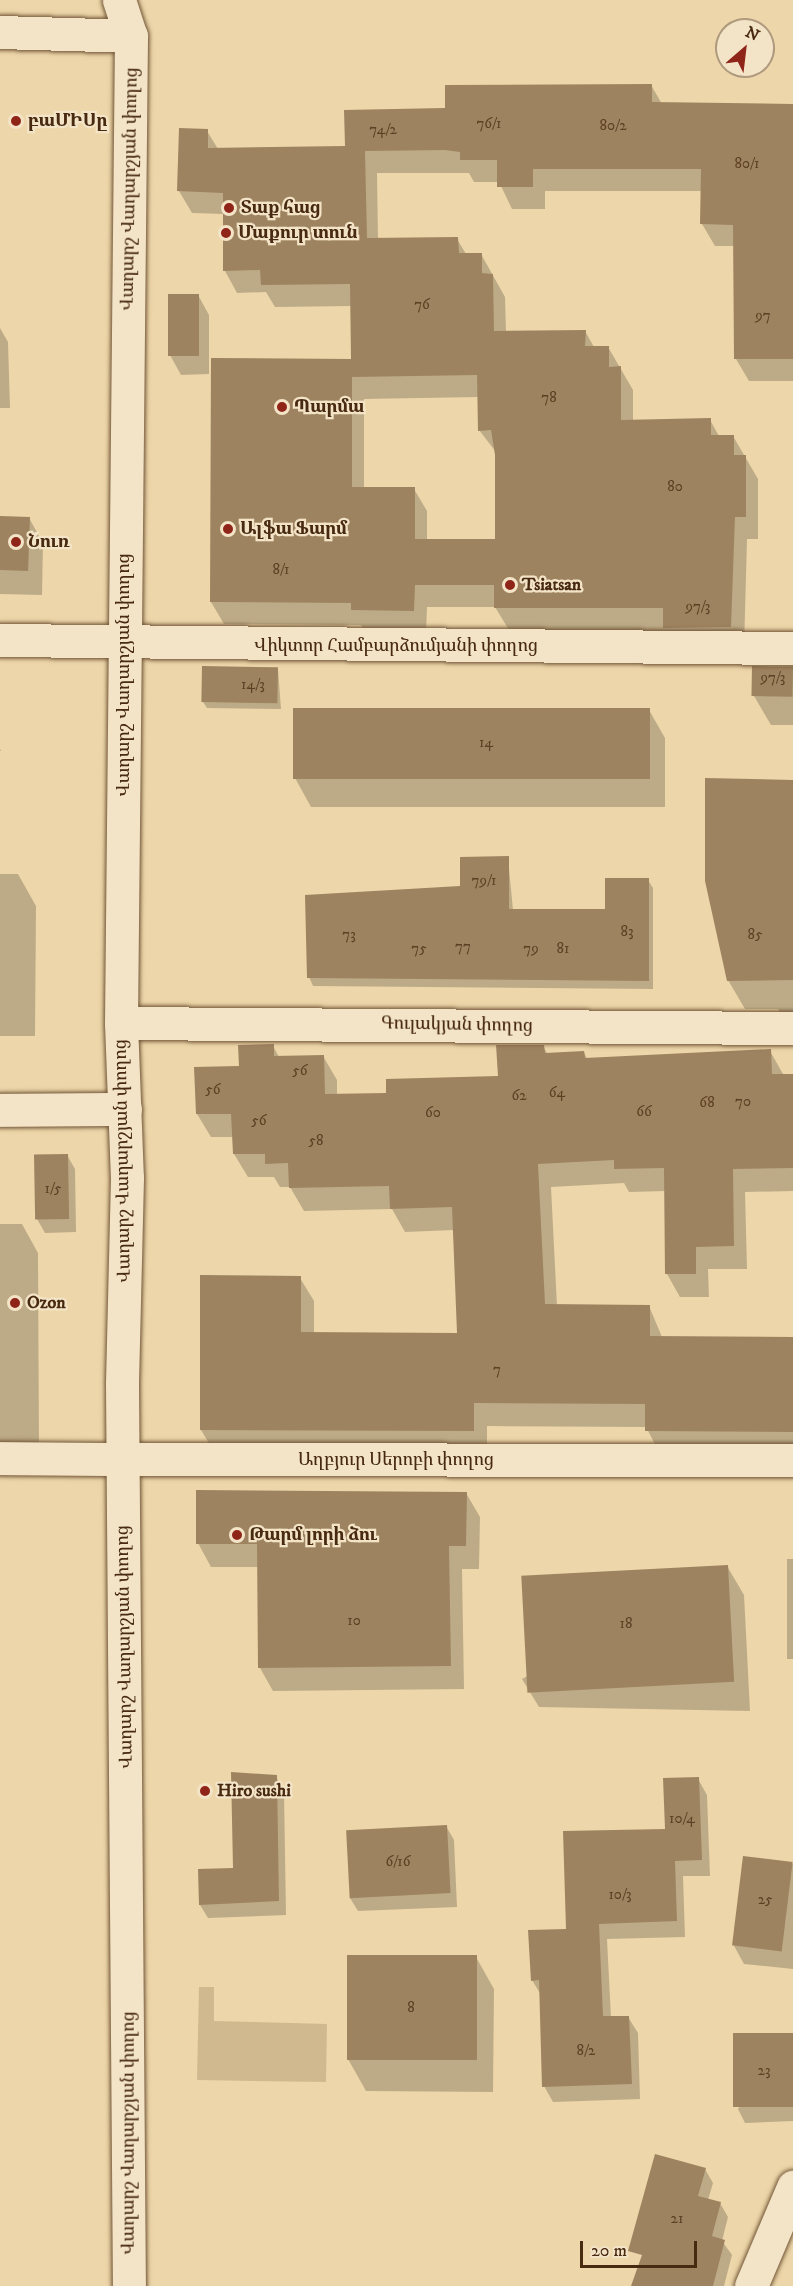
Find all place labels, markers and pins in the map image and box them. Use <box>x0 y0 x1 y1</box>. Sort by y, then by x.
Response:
place label: բաՄԻՍը <box>28 110 107 132</box>
marker: բաՄԻՍը <box>9 114 23 128</box>
place label: Տաք հաց <box>241 197 321 219</box>
marker: Տաք հաց <box>222 201 236 215</box>
place label: Մաքուր տուն <box>238 222 358 244</box>
marker: Մաքուր տուն <box>219 226 233 240</box>
place label: Պարմա <box>294 396 364 418</box>
marker: Պարմա <box>275 400 289 414</box>
place label: Ալֆա Ֆարմ <box>240 518 347 540</box>
marker: Ալֆա Ֆարմ <box>221 522 235 536</box>
place label: Նուռ <box>28 531 70 553</box>
marker: Նուռ <box>9 535 23 549</box>
place label: Tsiatsan <box>522 574 581 596</box>
marker: Tsiatsan <box>503 578 517 592</box>
place label: Ozon <box>27 1292 66 1314</box>
marker: Ozon <box>8 1296 22 1310</box>
place label: Թարմ լորի ձու <box>249 1524 377 1546</box>
marker: Թարմ լորի ձու <box>230 1528 244 1542</box>
place label: Hiro sushi <box>217 1780 291 1802</box>
marker: Hiro sushi <box>198 1784 212 1798</box>

